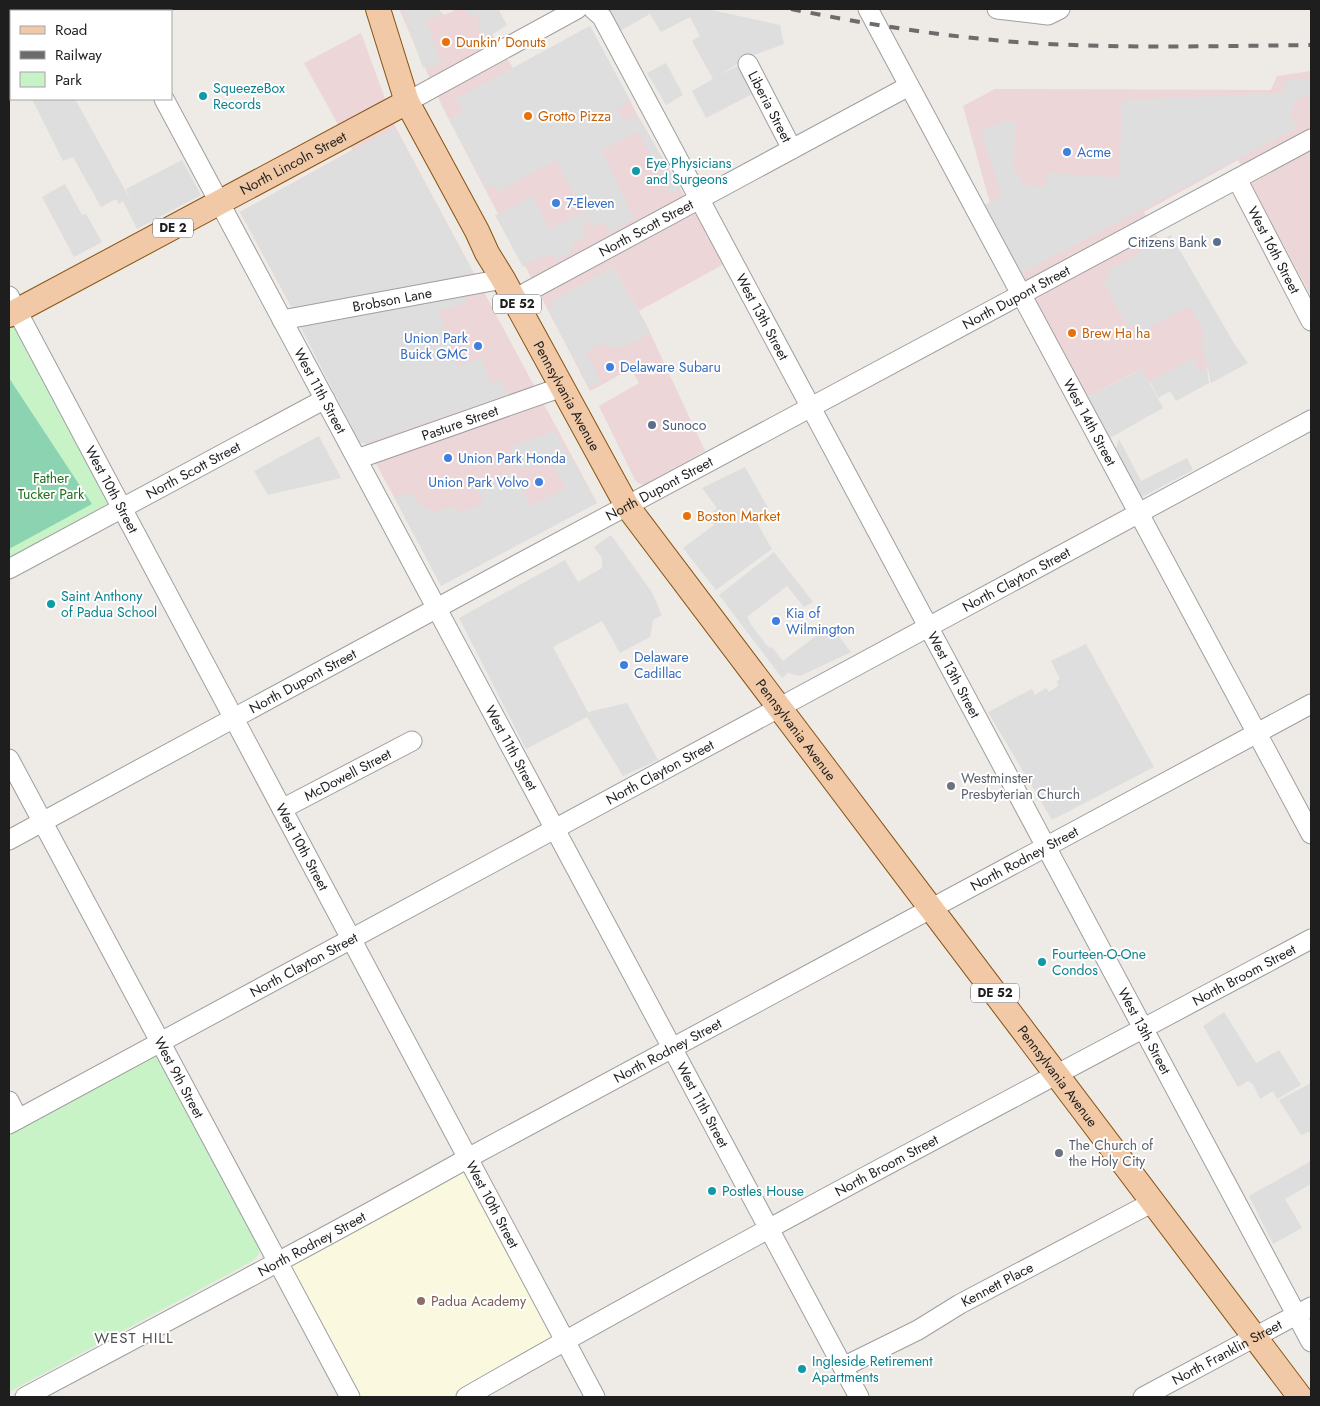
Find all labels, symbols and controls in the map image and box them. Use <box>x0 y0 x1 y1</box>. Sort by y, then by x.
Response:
legend <box>10 10 172 100</box>
text: Road <box>55 19 87 41</box>
place label: Dunkin' Donuts <box>456 32 546 52</box>
marker: Dunkin' Donuts <box>440 36 452 48</box>
text: Railway <box>55 44 102 66</box>
street label: Liberia Street <box>743 67 797 146</box>
text: Park <box>55 69 82 91</box>
place label: SqueezeBox Records <box>213 78 285 114</box>
marker: SqueezeBox Records <box>197 90 209 102</box>
place label: Grotto Pizza <box>538 106 611 126</box>
marker: Grotto Pizza <box>522 110 534 122</box>
street label: North Lincoln Street <box>236 126 350 200</box>
place label: Acme <box>1077 142 1111 162</box>
marker: Acme <box>1061 146 1073 158</box>
place label: Eye Physicians and Surgeons <box>646 153 732 189</box>
marker: Eye Physicians and Surgeons <box>630 165 642 177</box>
place label: 7-Eleven <box>566 193 615 213</box>
street label: North Scott Street <box>595 194 697 261</box>
marker: 7-Eleven <box>550 197 562 209</box>
street label: West 16th Street <box>1243 203 1305 298</box>
road number: DE 2 <box>153 218 193 238</box>
place label: Citizens Bank <box>1128 232 1208 252</box>
marker: Citizens Bank <box>1211 236 1223 248</box>
street label: North Dupont Street <box>959 260 1074 334</box>
street label: West 13th Street <box>731 270 794 364</box>
street label: Brobson Lane <box>351 282 434 317</box>
road number: DE 52 <box>493 294 541 314</box>
place label: Brew Ha ha <box>1082 323 1150 343</box>
marker: Brew Ha ha <box>1066 327 1078 339</box>
place label: Union Park Buick GMC <box>400 328 469 364</box>
street label: Pennsylvania Avenue <box>529 337 605 454</box>
marker: Union Park Buick GMC <box>472 340 484 352</box>
street label: West 11th Street <box>289 345 352 438</box>
place label: Delaware Subaru <box>620 357 721 377</box>
marker: Delaware Subaru <box>604 361 616 373</box>
street label: West 14th Street <box>1058 375 1122 470</box>
street label: Pasture Street <box>419 400 501 446</box>
place label: Sunoco <box>662 415 707 435</box>
marker: Sunoco <box>646 419 658 431</box>
street label: North Scott Street <box>142 436 244 504</box>
street label: West 10th Street <box>80 442 144 537</box>
place label: Union Park Honda <box>458 448 566 468</box>
street label: North Dupont Street <box>602 451 717 526</box>
marker: Union Park Honda <box>442 452 454 464</box>
park label: Father Tucker Park <box>18 468 85 504</box>
place label: Union Park Volvo <box>428 472 529 492</box>
marker: Union Park Volvo <box>533 476 545 488</box>
place label: Boston Market <box>697 506 781 526</box>
marker: Boston Market <box>681 510 693 522</box>
street label: North Clayton Street <box>959 542 1074 617</box>
place label: Saint Anthony of Padua School <box>61 586 157 622</box>
marker: Saint Anthony of Padua School <box>45 598 57 610</box>
place label: Kia of Wilmington <box>786 603 855 639</box>
marker: Kia of Wilmington <box>770 615 782 627</box>
street label: West 13th Street <box>923 628 986 722</box>
street label: North Dupont Street <box>245 643 360 718</box>
place label: Delaware Cadillac <box>634 647 689 683</box>
marker: Delaware Cadillac <box>618 659 630 671</box>
street label: Pennsylvania Avenue <box>751 675 841 785</box>
street label: West 11th Street <box>480 702 543 795</box>
street label: North Clayton Street <box>602 734 718 809</box>
street label: McDowell Street <box>301 743 395 806</box>
place label: Westminster Presbyterian Church <box>961 768 1080 804</box>
marker: Westminster Presbyterian Church <box>945 780 957 792</box>
street label: West 10th Street <box>271 800 334 895</box>
street label: North Rodney Street <box>967 821 1082 896</box>
street label: North Clayton Street <box>246 927 362 1002</box>
street label: North Broom Street <box>1189 939 1300 1011</box>
place label: Fourteen-O-One Condos <box>1052 944 1146 980</box>
marker: Fourteen-O-One Condos <box>1036 956 1048 968</box>
road number: DE 52 <box>971 984 1019 1002</box>
street label: West 13th Street <box>1113 984 1176 1078</box>
street label: North Rodney Street <box>610 1013 726 1088</box>
street label: Pennsylvania Avenue <box>1013 1021 1103 1131</box>
street label: West 9th Street <box>149 1033 209 1122</box>
street label: West 11th Street <box>672 1059 734 1152</box>
street label: North Broom Street <box>831 1129 942 1201</box>
place label: The Church of the Holy City <box>1069 1135 1154 1171</box>
marker: The Church of the Holy City <box>1053 1147 1065 1159</box>
street label: West 10th Street <box>461 1157 524 1252</box>
place label: Postles House <box>722 1181 804 1201</box>
marker: Postles House <box>706 1185 718 1197</box>
street label: North Rodney Street <box>254 1206 370 1281</box>
street label: Kennett Place <box>957 1257 1037 1312</box>
place label: Padua Academy <box>431 1291 527 1311</box>
marker: Padua Academy <box>415 1295 427 1307</box>
street label: North Franklin Street <box>1168 1314 1286 1390</box>
district label: WEST HILL <box>94 1327 174 1349</box>
place label: Ingleside Retirement Apartments <box>812 1351 933 1387</box>
marker: Ingleside Retirement Apartments <box>796 1363 808 1375</box>

